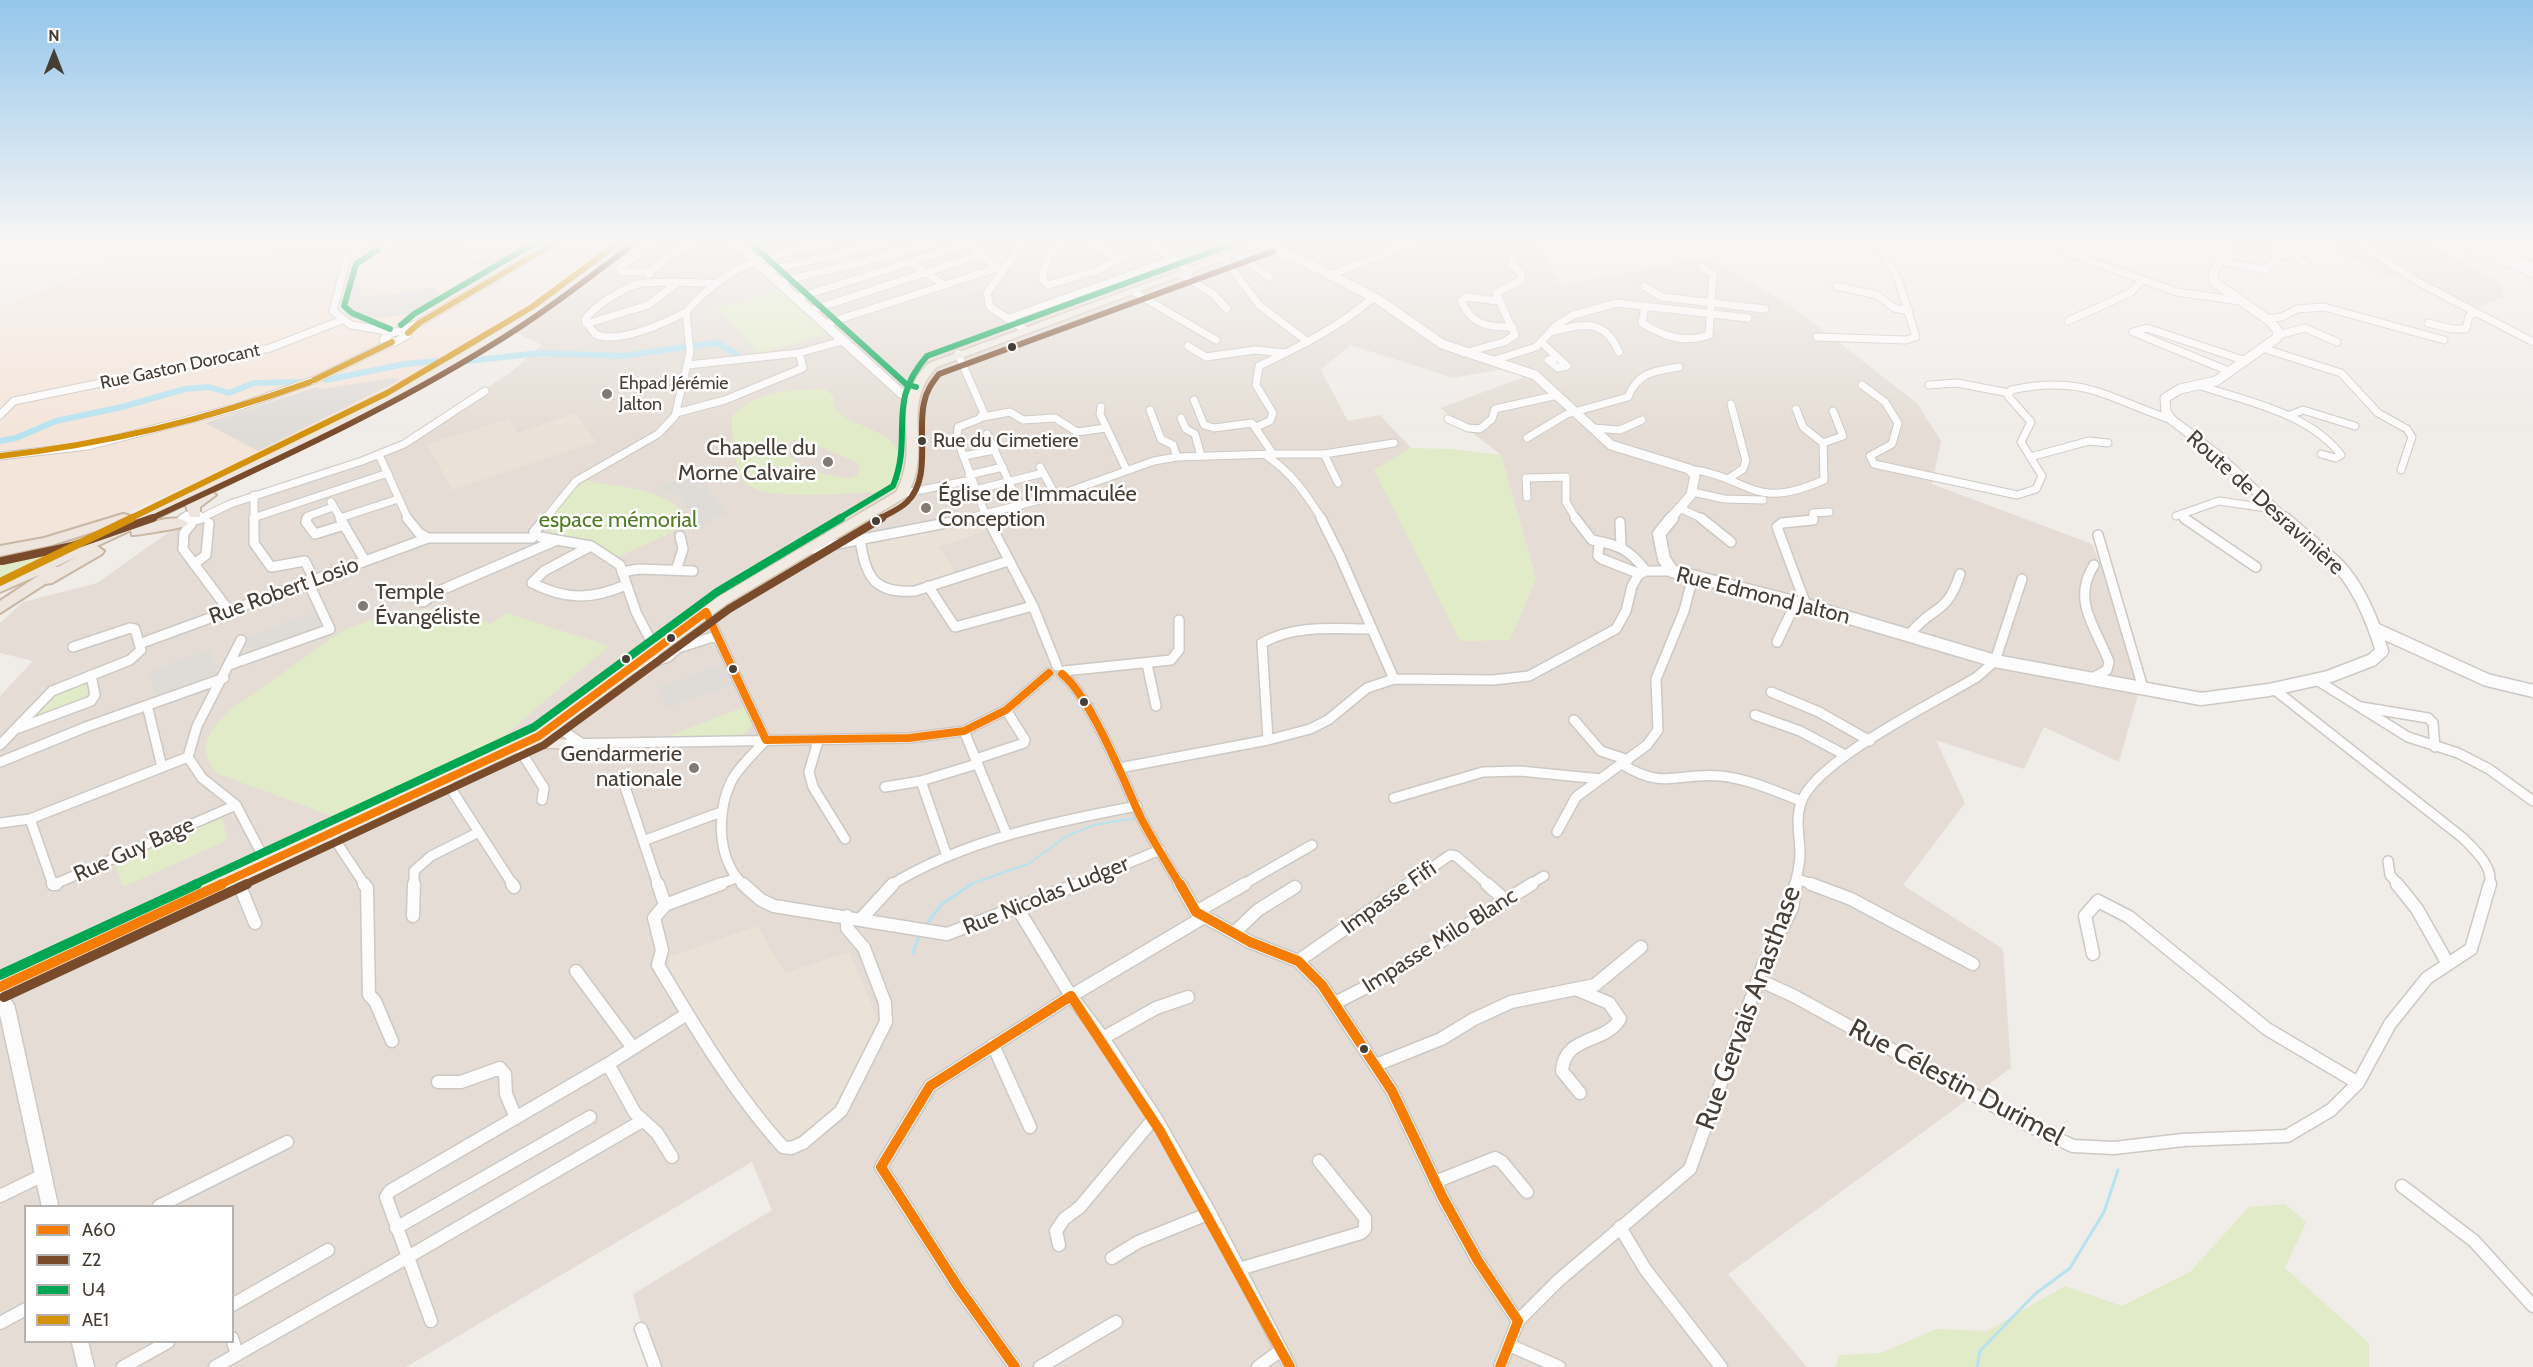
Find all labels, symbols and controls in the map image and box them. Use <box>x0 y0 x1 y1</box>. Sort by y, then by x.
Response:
north arrow <box>24 24 84 84</box>
text: N <box>48 26 60 45</box>
street label: Rue Gaston Dorocant <box>98 340 262 394</box>
unlabelled marker <box>1006 341 1018 353</box>
place label: Ehpad Jérémie Jalton <box>619 373 728 416</box>
marker: Ehpad Jérémie Jalton <box>600 387 614 401</box>
street label: Route de Desravinière <box>2181 425 2349 581</box>
place label: Rue du Cimetiere <box>933 429 1079 453</box>
marker: Rue du Cimetiere <box>916 435 928 447</box>
place label: Chapelle du Morne Calvaire <box>678 436 816 488</box>
marker: Chapelle du Morne Calvaire <box>821 455 835 469</box>
place label: Église de l'Immaculée Conception <box>938 482 1137 534</box>
marker: Église de l'Immaculée Conception <box>919 501 933 515</box>
park label: espace mémorial <box>539 508 697 534</box>
unlabelled marker <box>870 515 882 527</box>
street label: Rue Robert Losio <box>206 552 362 630</box>
street label: Rue Edmond Jalton <box>1673 562 1853 630</box>
place label: Temple Évangéliste <box>375 580 480 632</box>
marker: Temple Évangéliste <box>356 599 370 613</box>
unlabelled marker <box>665 632 677 644</box>
unlabelled marker <box>620 653 632 665</box>
unlabelled marker <box>727 663 739 675</box>
unlabelled marker <box>1078 696 1090 708</box>
place label: Gendarmerie nationale <box>561 742 682 794</box>
marker: Gendarmerie nationale <box>687 761 701 775</box>
street label: Rue Guy Bage <box>70 812 198 888</box>
street label: Rue Nicolas Ludger <box>959 851 1133 941</box>
street label: Impasse Fifi <box>1336 856 1442 940</box>
street label: Rue Gervais Anasthase <box>1690 882 1808 1134</box>
street label: Impasse Milo Blanc <box>1358 883 1522 999</box>
street label: Rue Célestin Durimel <box>1843 1013 2069 1153</box>
unlabelled marker <box>1358 1043 1370 1055</box>
legend <box>24 1205 234 1343</box>
text: A60 <box>82 1219 116 1241</box>
text: Z2 <box>82 1249 101 1271</box>
text: U4 <box>82 1279 105 1301</box>
text: AE1 <box>82 1309 109 1331</box>

